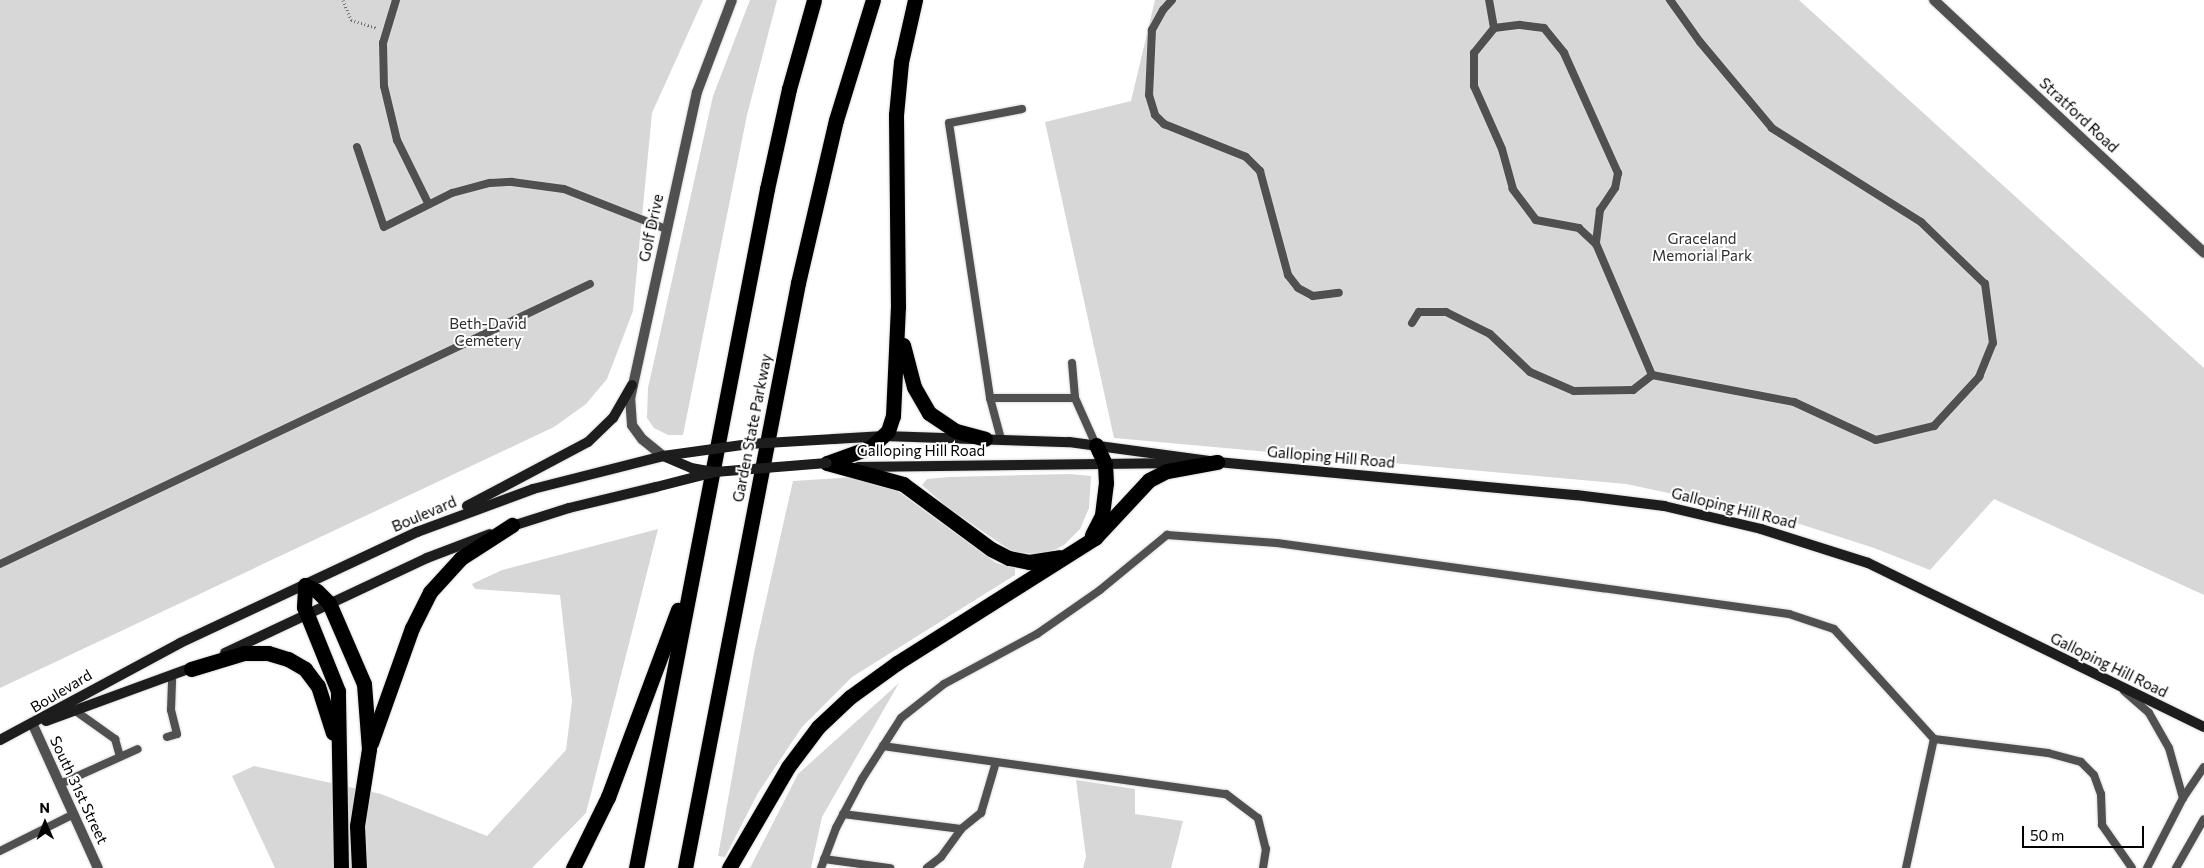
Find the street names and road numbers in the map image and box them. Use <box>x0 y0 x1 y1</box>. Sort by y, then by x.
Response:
street label: Stratford Road <box>2036 74 2122 156</box>
street label: Golf Drive <box>635 192 667 264</box>
street label: Garden State Parkway <box>729 352 775 504</box>
street label: Galloping Hill Road <box>857 442 985 460</box>
street label: Galloping Hill Road <box>1266 442 1396 472</box>
street label: Galloping Hill Road <box>1670 484 1798 532</box>
street label: Boulevard <box>389 492 459 536</box>
street label: Galloping Hill Road <box>2047 629 2171 701</box>
street label: Boulevard <box>27 666 95 716</box>
street label: South 31st Street <box>46 733 112 847</box>

